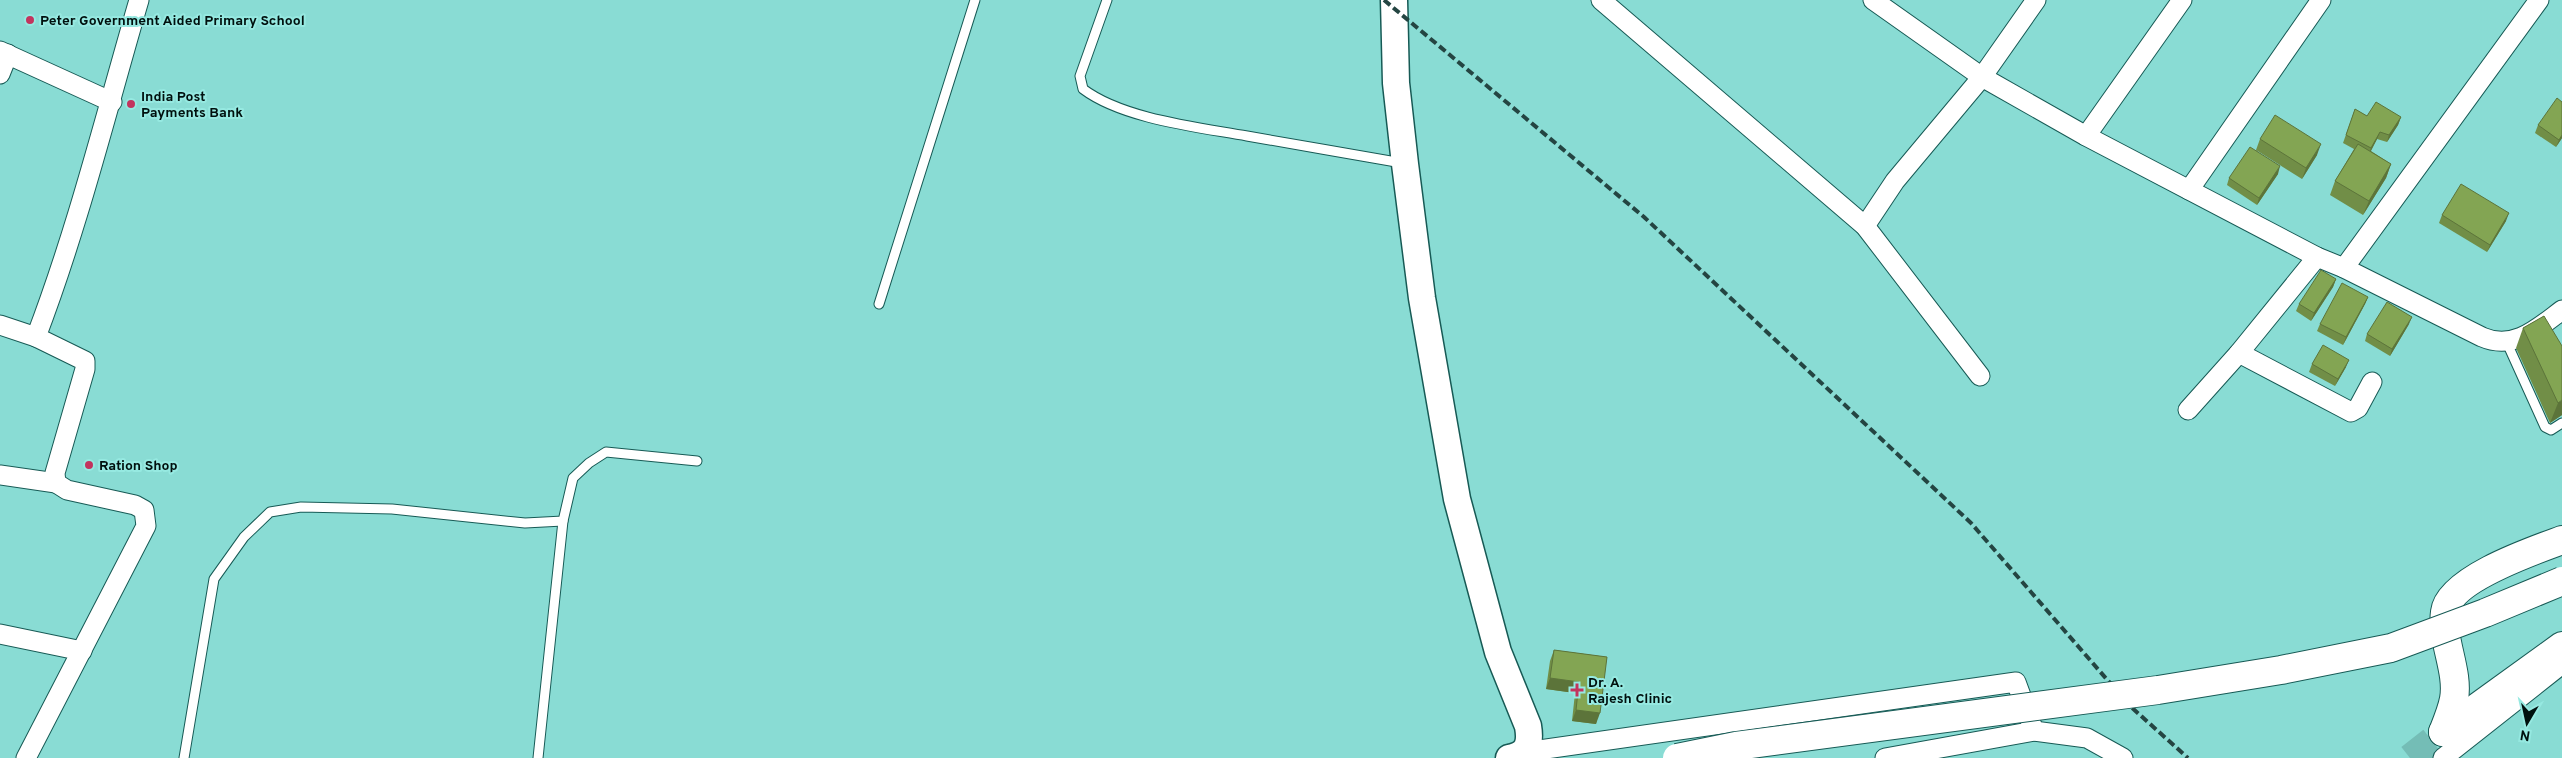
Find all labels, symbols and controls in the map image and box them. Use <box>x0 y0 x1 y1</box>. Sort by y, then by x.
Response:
place label: Peter Government Aided Primary School <box>40 13 305 30</box>
marker: Peter Government Aided Primary School <box>24 14 36 26</box>
place label: India Post Payments Bank <box>141 89 243 122</box>
marker: India Post Payments Bank <box>125 98 137 110</box>
place label: Ration Shop <box>99 458 178 475</box>
marker: Ration Shop <box>83 459 95 471</box>
place label: Dr. A. Rajesh Clinic <box>1588 675 1672 708</box>
marker: Dr. A. Rajesh Clinic <box>1570 683 1584 697</box>
north arrow <box>2502 698 2552 748</box>
text: N <box>2519 725 2532 744</box>

